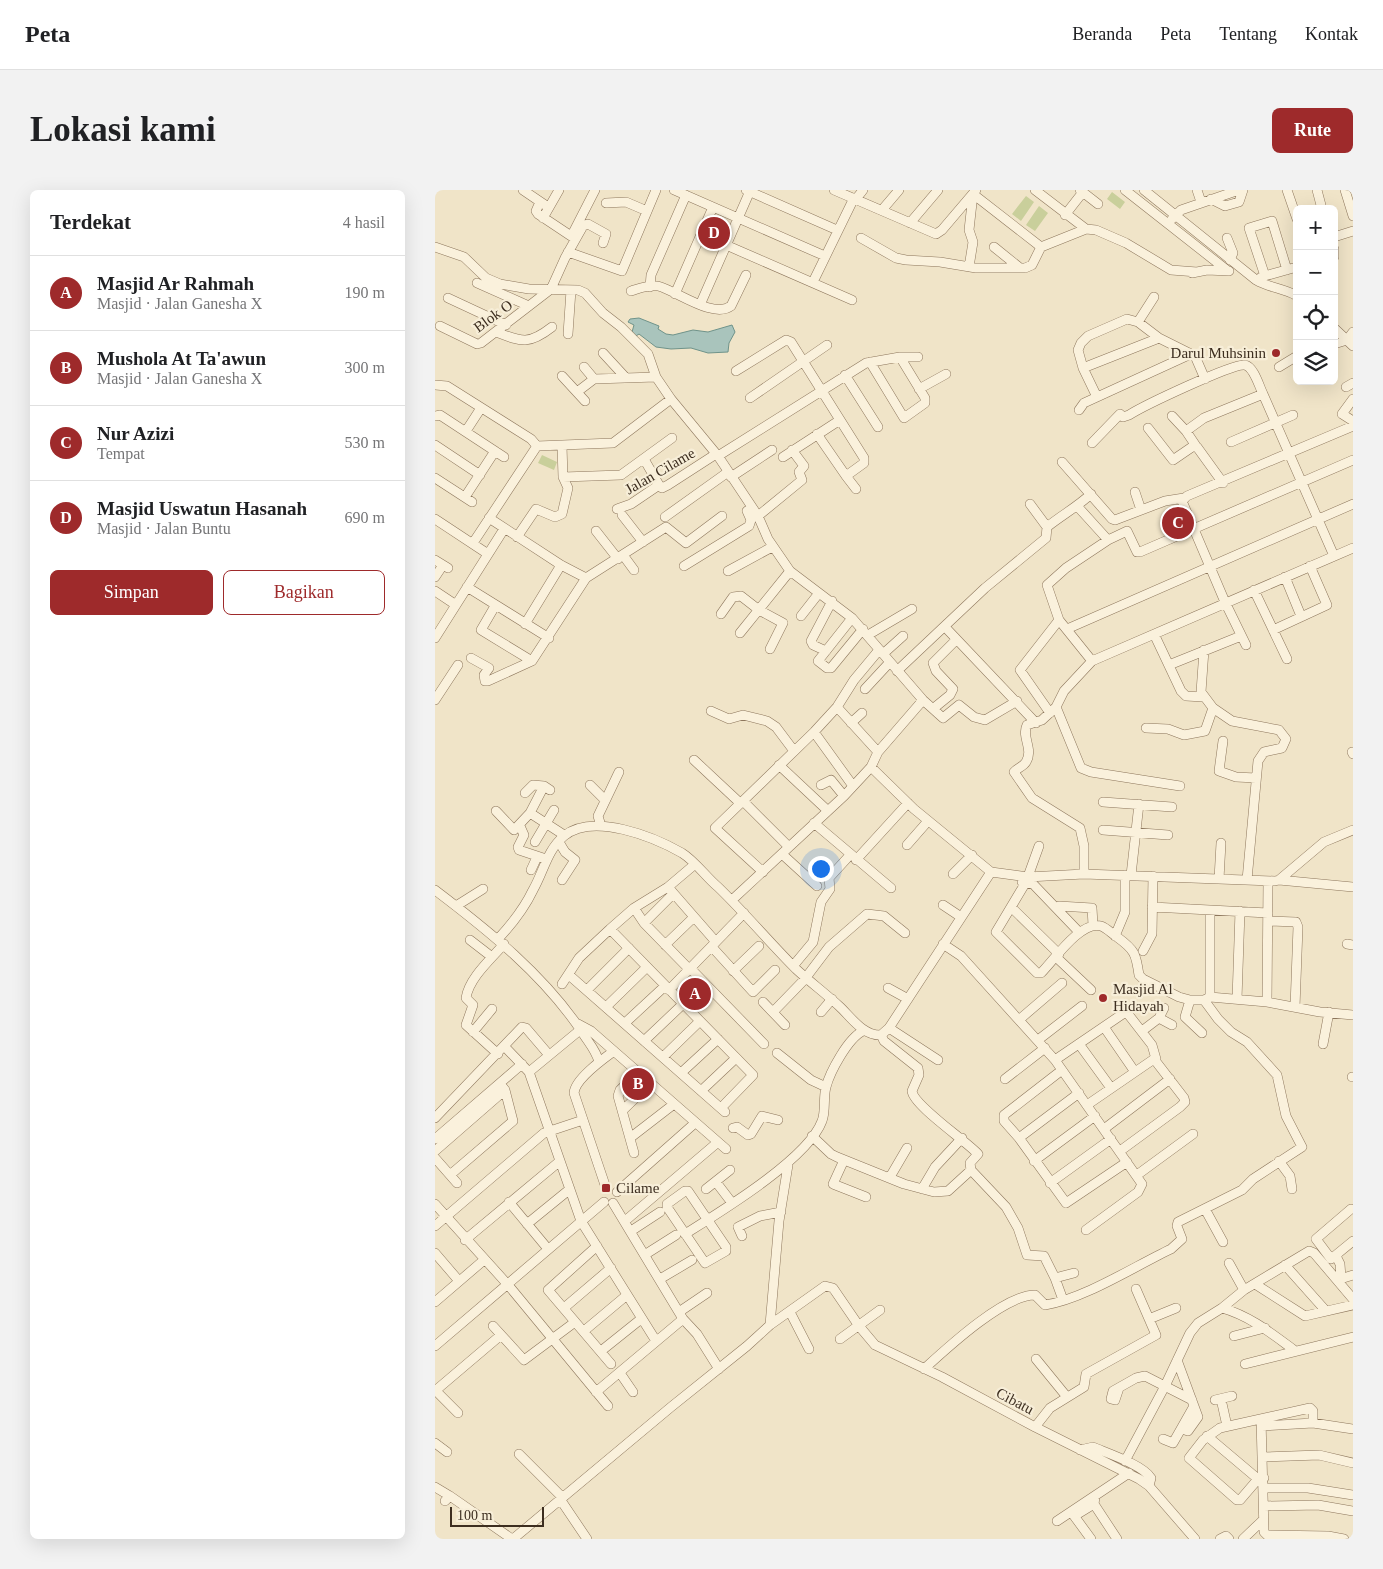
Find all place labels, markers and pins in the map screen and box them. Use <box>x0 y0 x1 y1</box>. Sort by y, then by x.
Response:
pin: D <box>698 214 730 252</box>
place label: Darul Muhsinin <box>1171 345 1266 361</box>
marker: Darul Muhsinin <box>1270 347 1282 359</box>
pin: C <box>1162 504 1194 542</box>
pin: A <box>679 975 711 1013</box>
place label: Masjid Al Hidayah <box>1113 981 1173 1014</box>
marker: Masjid Al Hidayah <box>1097 992 1109 1004</box>
pin: B <box>622 1065 654 1103</box>
place label: Cilame <box>616 1180 660 1196</box>
marker: Cilame <box>600 1182 612 1194</box>

